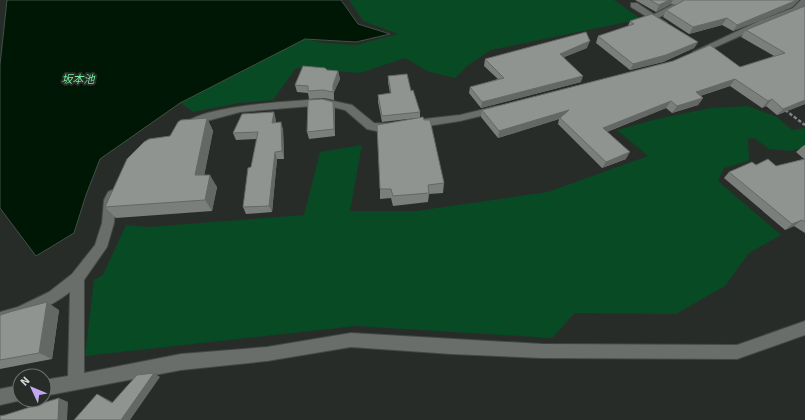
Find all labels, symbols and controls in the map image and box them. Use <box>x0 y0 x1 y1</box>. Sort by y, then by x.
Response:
water label: 坂本池 <box>62 73 95 86</box>
north arrow <box>12 368 52 408</box>
text: N <box>18 374 33 389</box>

